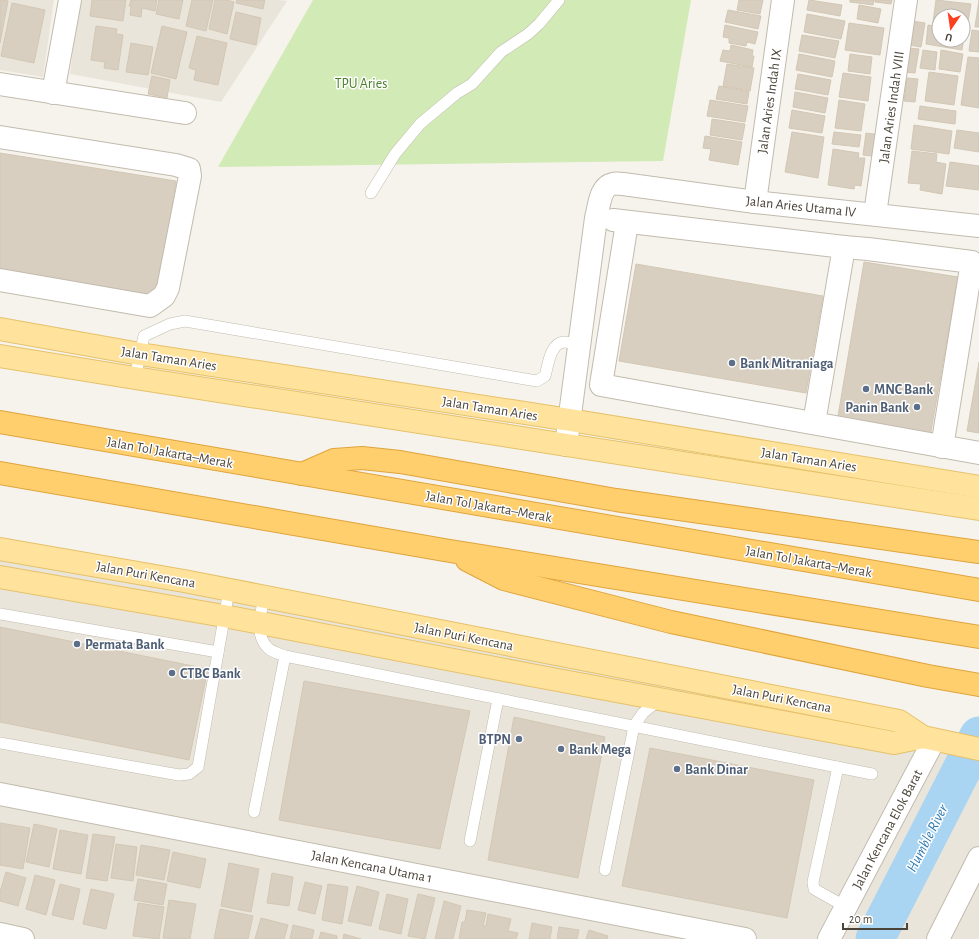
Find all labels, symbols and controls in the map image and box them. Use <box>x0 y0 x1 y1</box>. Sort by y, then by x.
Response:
north arrow <box>931 8 971 48</box>
text: U <box>944 31 954 43</box>
street label: Jalan Aries Indah IX <box>756 48 784 155</box>
street label: Jalan Aries Indah VIII <box>877 50 907 164</box>
park label: TPU Aries <box>335 77 387 91</box>
street label: Jalan Aries Utama IV <box>745 194 857 220</box>
street label: Jalan Taman Aries <box>120 345 218 373</box>
place label: Bank Mitraniaga <box>740 357 834 371</box>
marker: Bank Mitraniaga <box>727 358 737 368</box>
place label: MNC Bank <box>874 383 933 397</box>
marker: MNC Bank <box>861 384 871 394</box>
street label: Jalan Taman Aries <box>441 395 539 423</box>
place label: Panin Bank <box>845 401 909 415</box>
marker: Panin Bank <box>912 402 922 412</box>
street label: Jalan Tol Jakarta–Merak <box>106 435 234 471</box>
street label: Jalan Taman Aries <box>760 446 858 474</box>
street label: Jalan Tol Jakarta–Merak <box>425 489 553 525</box>
street label: Jalan Tol Jakarta–Merak <box>745 544 873 580</box>
street label: Jalan Puri Kencana <box>95 559 197 591</box>
street label: Jalan Puri Kencana <box>413 621 515 654</box>
place label: Permata Bank <box>85 638 165 652</box>
marker: Permata Bank <box>72 639 82 649</box>
place label: CTBC Bank <box>180 667 241 681</box>
marker: CTBC Bank <box>167 668 177 678</box>
street label: Jalan Puri Kencana <box>731 683 833 716</box>
place label: BTPN <box>478 733 511 747</box>
marker: BTPN <box>514 734 524 744</box>
place label: Bank Mega <box>569 743 631 757</box>
marker: Bank Mega <box>556 744 566 754</box>
place label: Bank Dinar <box>685 763 748 777</box>
marker: Bank Dinar <box>672 764 682 774</box>
street label: Jalan Kencana Elok Barat <box>850 767 926 892</box>
water label: Humble River <box>904 801 951 874</box>
street label: Jalan Kencana Utama 1 <box>310 848 433 886</box>
scale bar <box>843 905 907 931</box>
text: 20 m <box>849 913 872 925</box>

